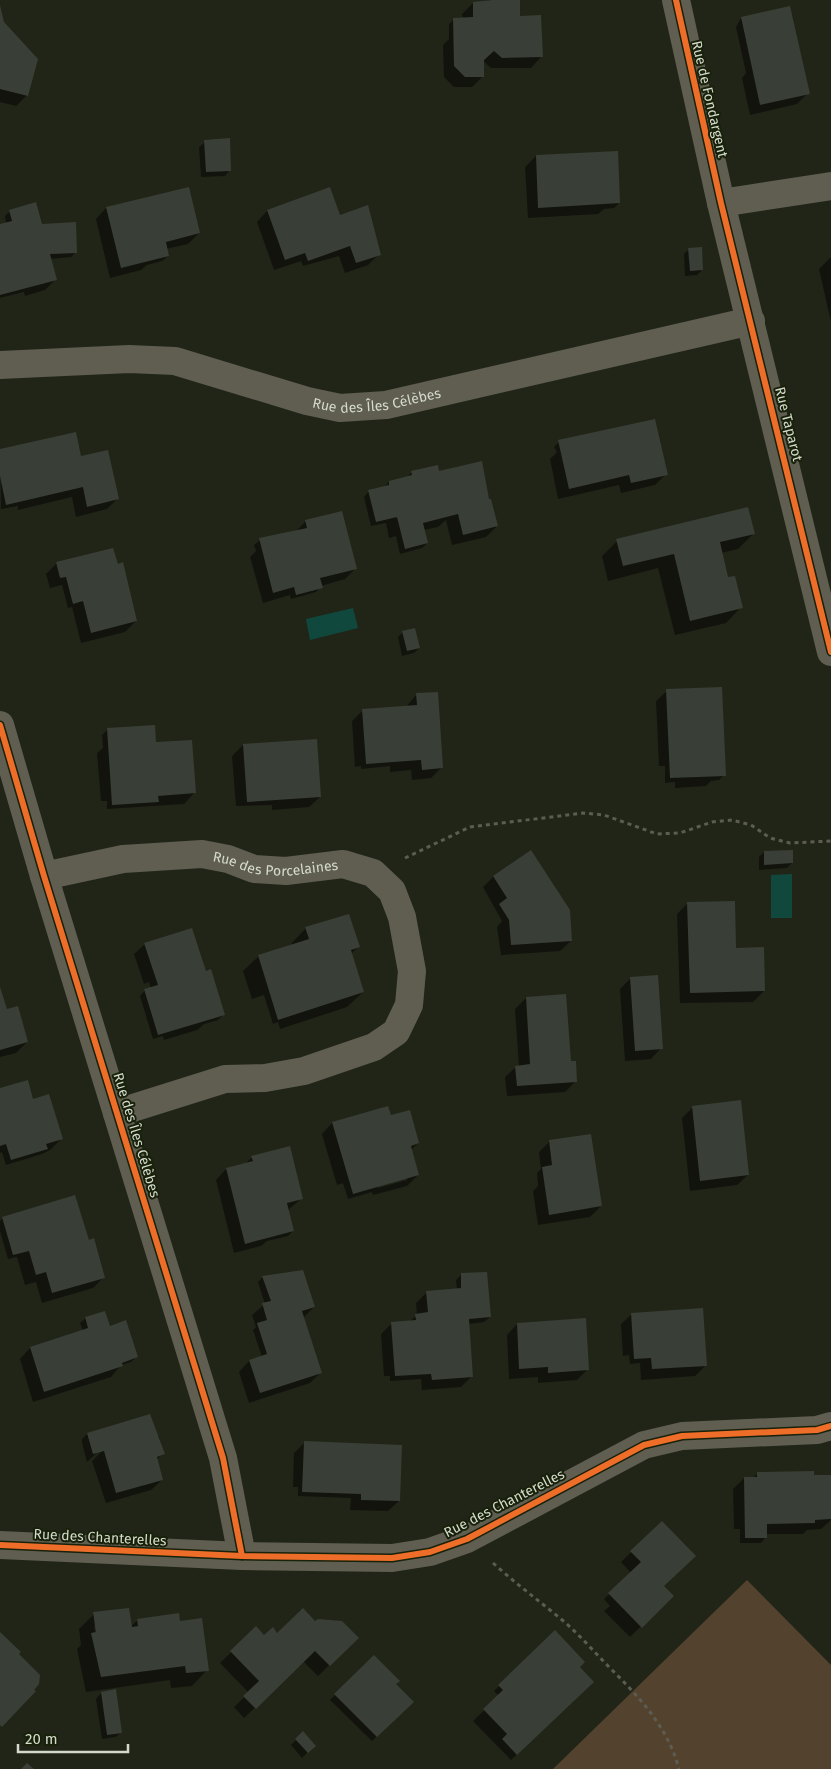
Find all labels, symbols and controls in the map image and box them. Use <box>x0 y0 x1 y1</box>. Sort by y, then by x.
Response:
street label: Rue de Fondargent <box>688 39 731 160</box>
street label: Rue des Îles Célèbes <box>311 385 443 417</box>
street label: Rue Taparot <box>771 385 806 464</box>
street label: Rue des Porcelaines <box>211 848 339 880</box>
street label: Rue des Îles Célèbes <box>109 1070 165 1200</box>
street label: Rue des Chanterelles <box>441 1465 568 1541</box>
street label: Rue des Chanterelles <box>33 1526 167 1550</box>
scale bar <box>18 1722 128 1754</box>
text: 20 m <box>25 1730 58 1748</box>

